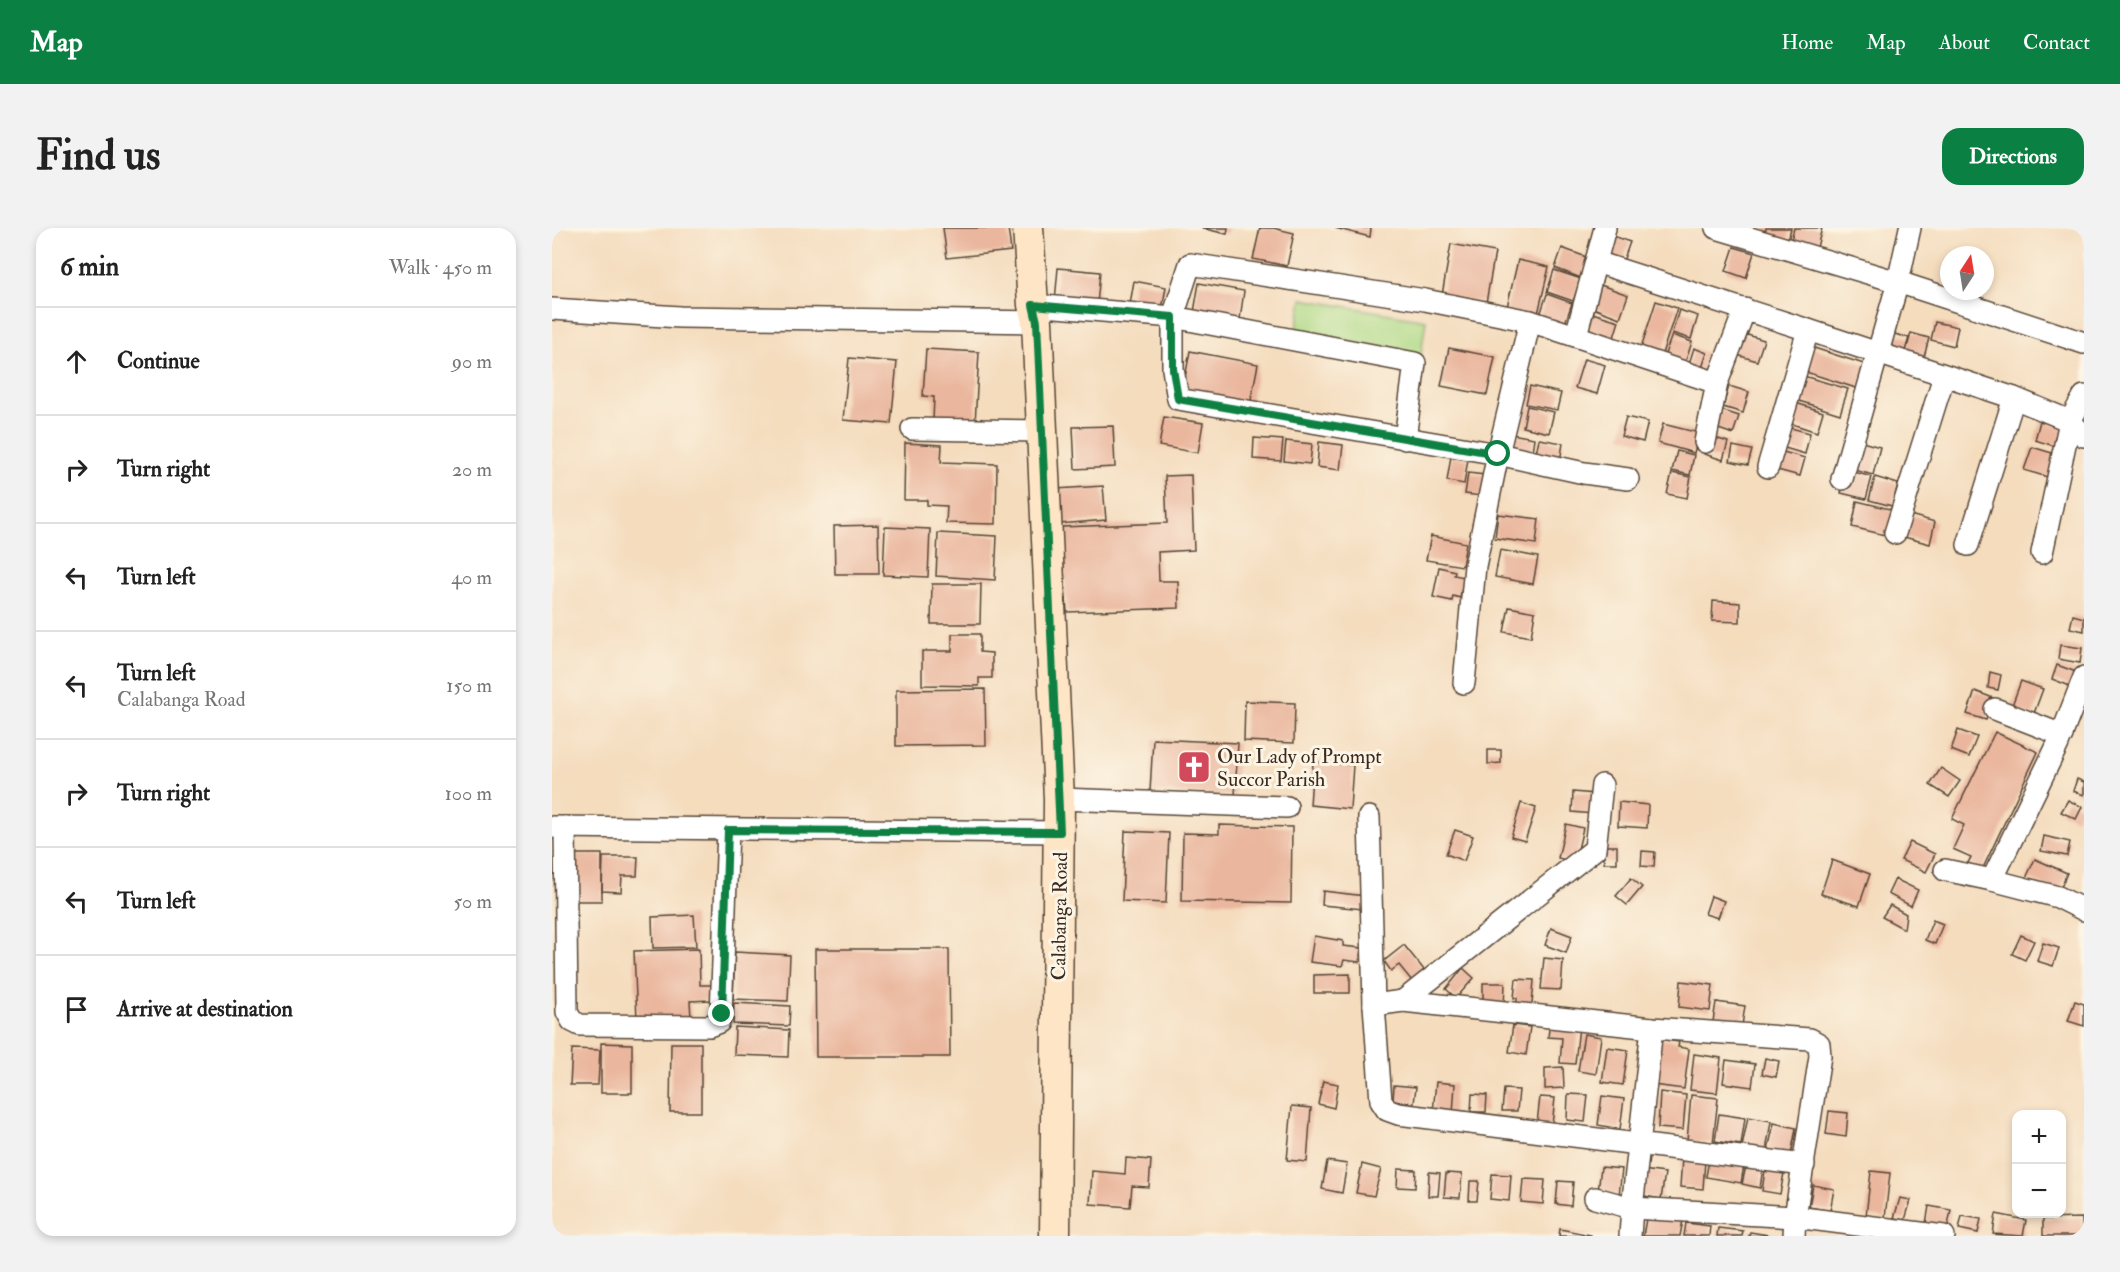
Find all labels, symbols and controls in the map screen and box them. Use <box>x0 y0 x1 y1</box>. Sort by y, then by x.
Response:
text: Map <box>30 25 83 60</box>
text: Home <box>1781 29 1833 56</box>
text: Map <box>1866 29 1906 56</box>
text: About <box>1939 29 1990 56</box>
text: Contact <box>2023 29 2090 56</box>
button: Directions <box>1942 128 2084 185</box>
text: Find us <box>36 130 160 182</box>
north arrow <box>1940 246 1994 300</box>
text: 6 min <box>60 251 119 283</box>
text: Walk · 450 m <box>389 255 492 280</box>
icon: ahead <box>60 345 93 378</box>
text: Continue <box>117 347 200 375</box>
text: 90 m <box>452 349 492 374</box>
route start <box>1484 440 1510 466</box>
icon: right <box>60 453 93 486</box>
text: Turn right <box>117 455 210 483</box>
text: 20 m <box>452 457 492 482</box>
icon: left <box>60 561 93 594</box>
text: Turn left <box>117 563 196 591</box>
text: 40 m <box>451 565 492 590</box>
text: Turn left <box>117 659 196 687</box>
icon: left <box>60 669 93 702</box>
text: 150 m <box>446 673 492 698</box>
text: Calabanga Road <box>117 687 246 712</box>
place label: Our Lady of Prompt Succor Parish <box>1217 744 1382 792</box>
church icon: Our Lady of Prompt Succor Parish <box>1176 749 1212 785</box>
icon: right <box>60 777 93 810</box>
text: Turn right <box>117 779 210 807</box>
text: 100 m <box>445 781 492 806</box>
street label: Calabanga Road <box>1046 851 1073 981</box>
icon: left <box>60 885 93 918</box>
text: Turn left <box>117 887 196 915</box>
text: 50 m <box>453 889 492 914</box>
icon: arrive <box>60 993 93 1026</box>
text: Arrive at destination <box>117 995 293 1023</box>
route end <box>708 1000 734 1026</box>
map controls <box>2012 1110 2066 1218</box>
button: + <box>2012 1110 2066 1164</box>
button: − <box>2012 1164 2066 1218</box>

